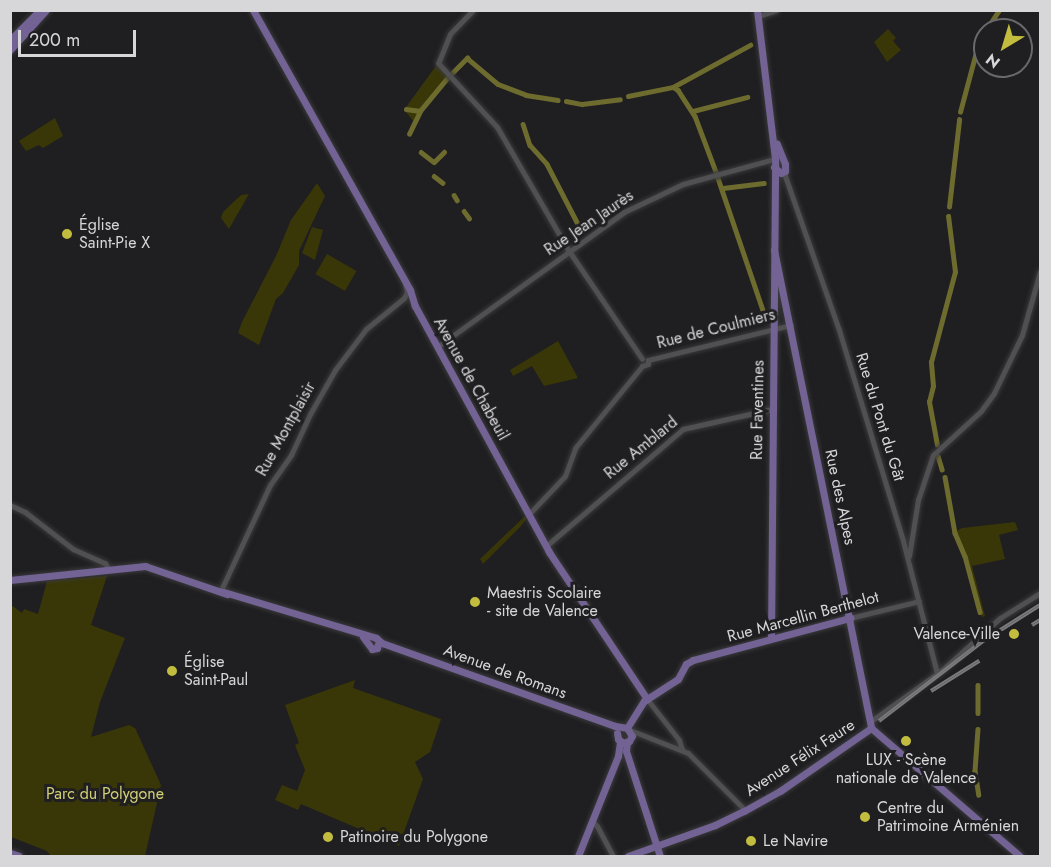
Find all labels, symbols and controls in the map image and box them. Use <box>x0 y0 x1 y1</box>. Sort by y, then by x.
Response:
scale bar <box>21 18 140 56</box>
north arrow <box>973 18 1033 78</box>
text: 200 m <box>29 27 80 53</box>
text: N <box>981 48 1005 74</box>
street label: Rue Jean Jaurès <box>541 186 637 260</box>
place label: Église Saint-Pie X <box>79 215 150 253</box>
marker: Église Saint-Pie X <box>60 227 74 241</box>
street label: Rue de Coulmiers <box>655 305 777 353</box>
street label: Avenue de Chabeuil <box>429 314 513 444</box>
street label: Rue du Pont du Gât <box>851 351 909 483</box>
street label: Rue Faventines <box>748 360 768 460</box>
street label: Rue Montplaisir <box>252 378 320 480</box>
street label: Rue Amblard <box>601 413 681 483</box>
street label: Rue des Alpes <box>821 448 859 546</box>
place label: Maestris Scolaire - site de Valence <box>487 583 601 621</box>
street label: Rue Marcellin Berthelot <box>725 587 881 647</box>
marker: Maestris Scolaire - site de Valence <box>468 595 482 609</box>
place label: Valence-Ville <box>913 624 1000 644</box>
marker: Valence-Ville <box>1005 625 1023 643</box>
street label: Avenue de Romans <box>441 641 569 703</box>
place label: Église Saint-Paul <box>184 652 248 690</box>
marker: Église Saint-Paul <box>165 664 179 678</box>
street label: Avenue Félix Faure <box>742 715 858 801</box>
marker: LUX - Scène nationale de Valence <box>899 734 913 748</box>
place label: LUX - Scène nationale de Valence <box>836 750 976 788</box>
park label: Parc du Polygone <box>46 784 164 804</box>
place label: Centre du Patrimoine Arménien <box>877 798 1019 836</box>
marker: Centre du Patrimoine Arménien <box>858 810 872 824</box>
place label: Patinoire du Polygone <box>340 827 488 847</box>
marker: Patinoire du Polygone <box>321 830 335 844</box>
place label: Le Navire <box>763 831 828 851</box>
marker: Le Navire <box>744 834 758 848</box>

